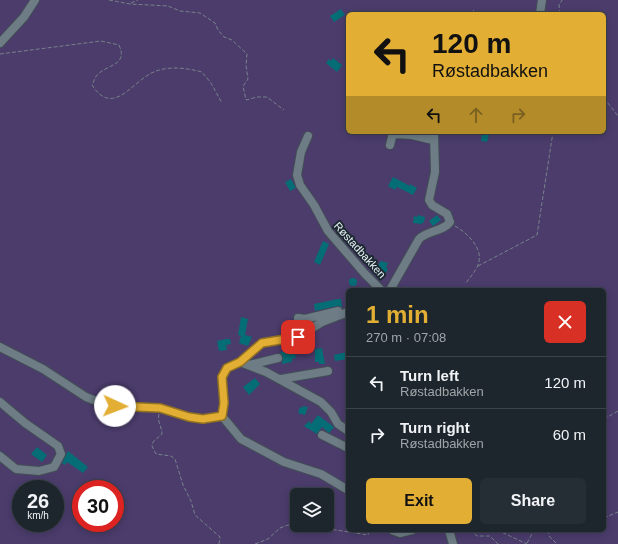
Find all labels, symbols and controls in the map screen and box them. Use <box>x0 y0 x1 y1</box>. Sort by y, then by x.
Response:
icon: left <box>366 28 418 80</box>
text: 120 m <box>432 28 511 59</box>
text: Røstadbakken <box>432 61 548 81</box>
icon: left <box>423 104 445 126</box>
icon: ahead <box>465 104 487 126</box>
icon: right <box>507 104 529 126</box>
street label: Røstadbakken <box>332 220 388 280</box>
text: 1 min <box>366 301 429 328</box>
button: close <box>544 301 586 343</box>
pin <box>281 320 315 354</box>
icon: arrive <box>287 326 309 348</box>
text: 270 m · 07:08 <box>366 330 446 345</box>
text: Turn left <box>400 367 459 384</box>
icon: left <box>366 372 388 394</box>
text: 120 m <box>544 374 586 391</box>
text: Røstadbakken <box>400 384 484 399</box>
position arrow <box>94 385 136 427</box>
text: Turn right <box>400 419 470 436</box>
icon: right <box>366 424 388 446</box>
text: 60 m <box>553 426 586 443</box>
text: Røstadbakken <box>400 436 484 451</box>
button: Exit <box>366 478 472 524</box>
button: Share <box>480 478 586 524</box>
speed limit sign: 30 <box>72 480 124 532</box>
map controls <box>290 488 334 532</box>
button: layers <box>290 488 334 532</box>
text: 26 <box>27 490 49 512</box>
text: km/h <box>27 510 49 521</box>

